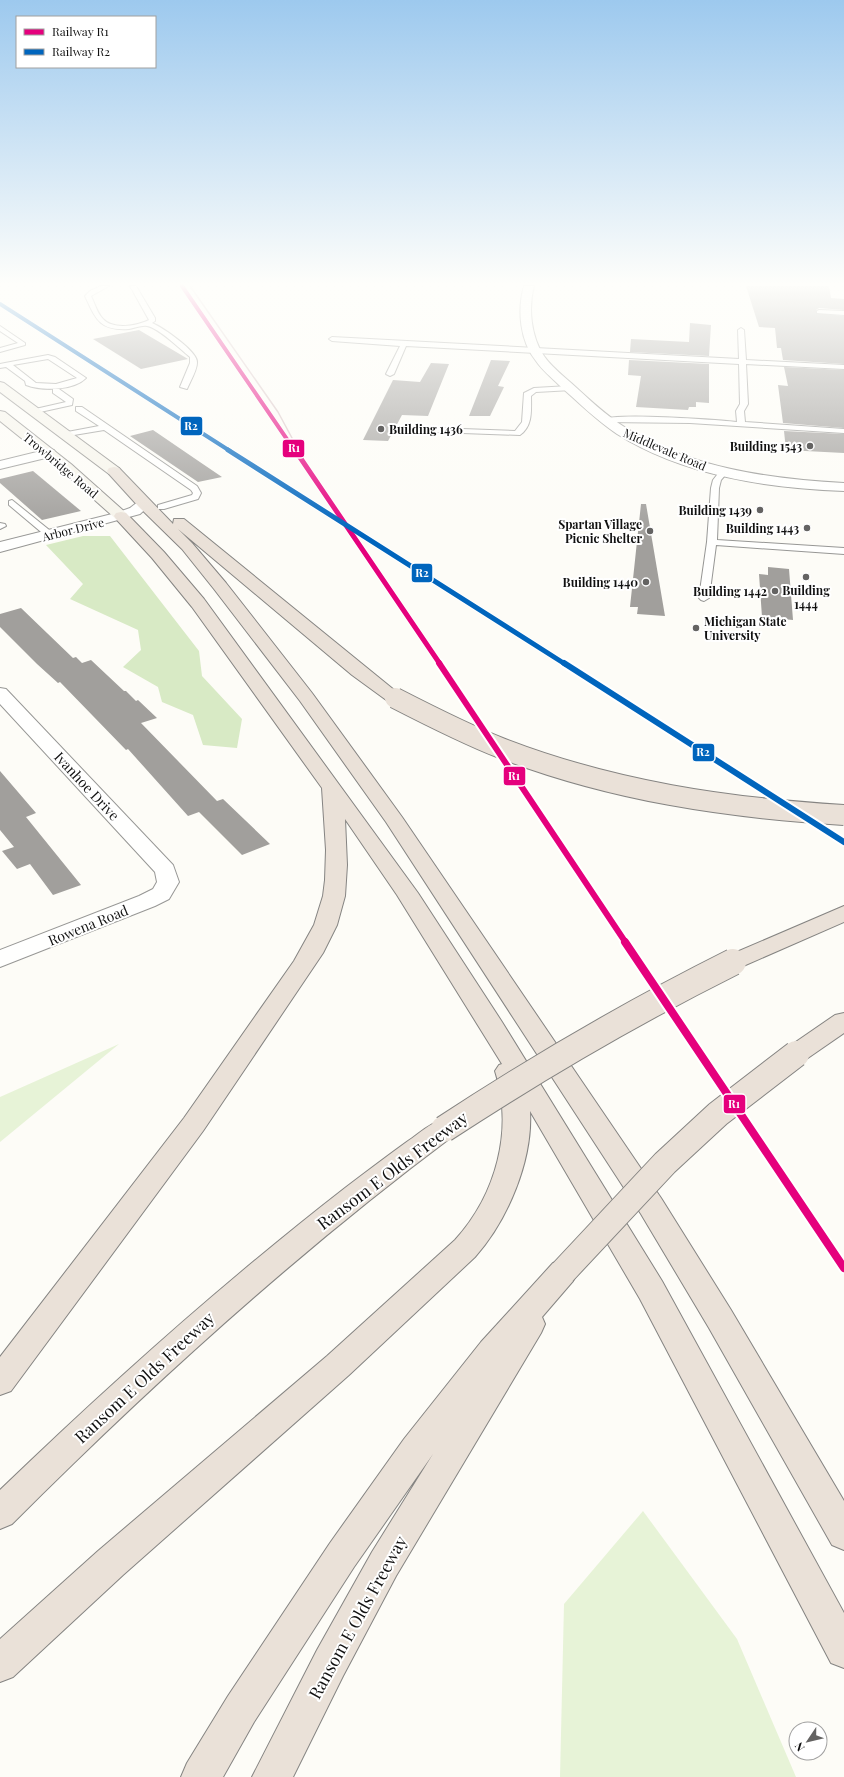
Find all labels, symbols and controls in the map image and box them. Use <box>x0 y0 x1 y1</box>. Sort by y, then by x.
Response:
legend <box>16 16 156 68</box>
text: Railway R1 <box>52 23 109 39</box>
text: Railway R2 <box>52 43 110 59</box>
line badge: R2 <box>180 416 203 436</box>
text: R2 <box>184 418 198 433</box>
place label: Building 1436 <box>389 421 463 437</box>
marker: Building 1436 <box>376 424 386 434</box>
street label: Middlevale Road <box>621 424 709 474</box>
street label: Trowbridge Road <box>20 429 102 501</box>
place label: Building 1543 <box>730 438 802 454</box>
line badge: R1 <box>282 439 305 458</box>
text: R1 <box>288 440 300 455</box>
marker: Building 1543 <box>805 441 815 451</box>
place label: Building 1439 <box>678 502 752 518</box>
marker: Building 1439 <box>755 505 765 515</box>
street label: Arbor Drive <box>39 514 106 545</box>
place label: Spartan Village Picnic Shelter <box>558 516 642 546</box>
place label: Building 1443 <box>726 520 799 536</box>
marker: Building 1443 <box>802 523 812 533</box>
marker: Spartan Village Picnic Shelter <box>645 526 655 536</box>
line badge: R2 <box>411 563 433 583</box>
text: R2 <box>415 565 429 580</box>
marker: Building 1444 <box>801 572 811 582</box>
place label: Building 1440 <box>563 574 638 590</box>
marker: Building 1440 <box>641 577 651 587</box>
place label: Building 1444 <box>782 582 830 612</box>
place label: Building 1442 <box>693 583 767 599</box>
marker: Building 1442 <box>770 586 780 596</box>
place label: Michigan State University <box>704 613 787 643</box>
marker: Michigan State University <box>691 623 701 633</box>
line badge: R2 <box>692 743 715 762</box>
text: R2 <box>696 744 710 759</box>
street label: Ivanhoe Drive <box>50 748 124 824</box>
line badge: R1 <box>503 766 526 786</box>
text: R1 <box>508 768 520 783</box>
street label: Rowena Road <box>45 900 131 950</box>
line badge: R1 <box>723 1094 746 1114</box>
text: R1 <box>728 1096 740 1111</box>
street label: Ransom E Olds Freeway <box>312 1106 472 1234</box>
street label: Ransom E Olds Freeway <box>69 1306 219 1448</box>
street label: Ransom E Olds Freeway <box>303 1531 411 1702</box>
north arrow <box>788 1721 828 1761</box>
text: N <box>791 1739 808 1755</box>

